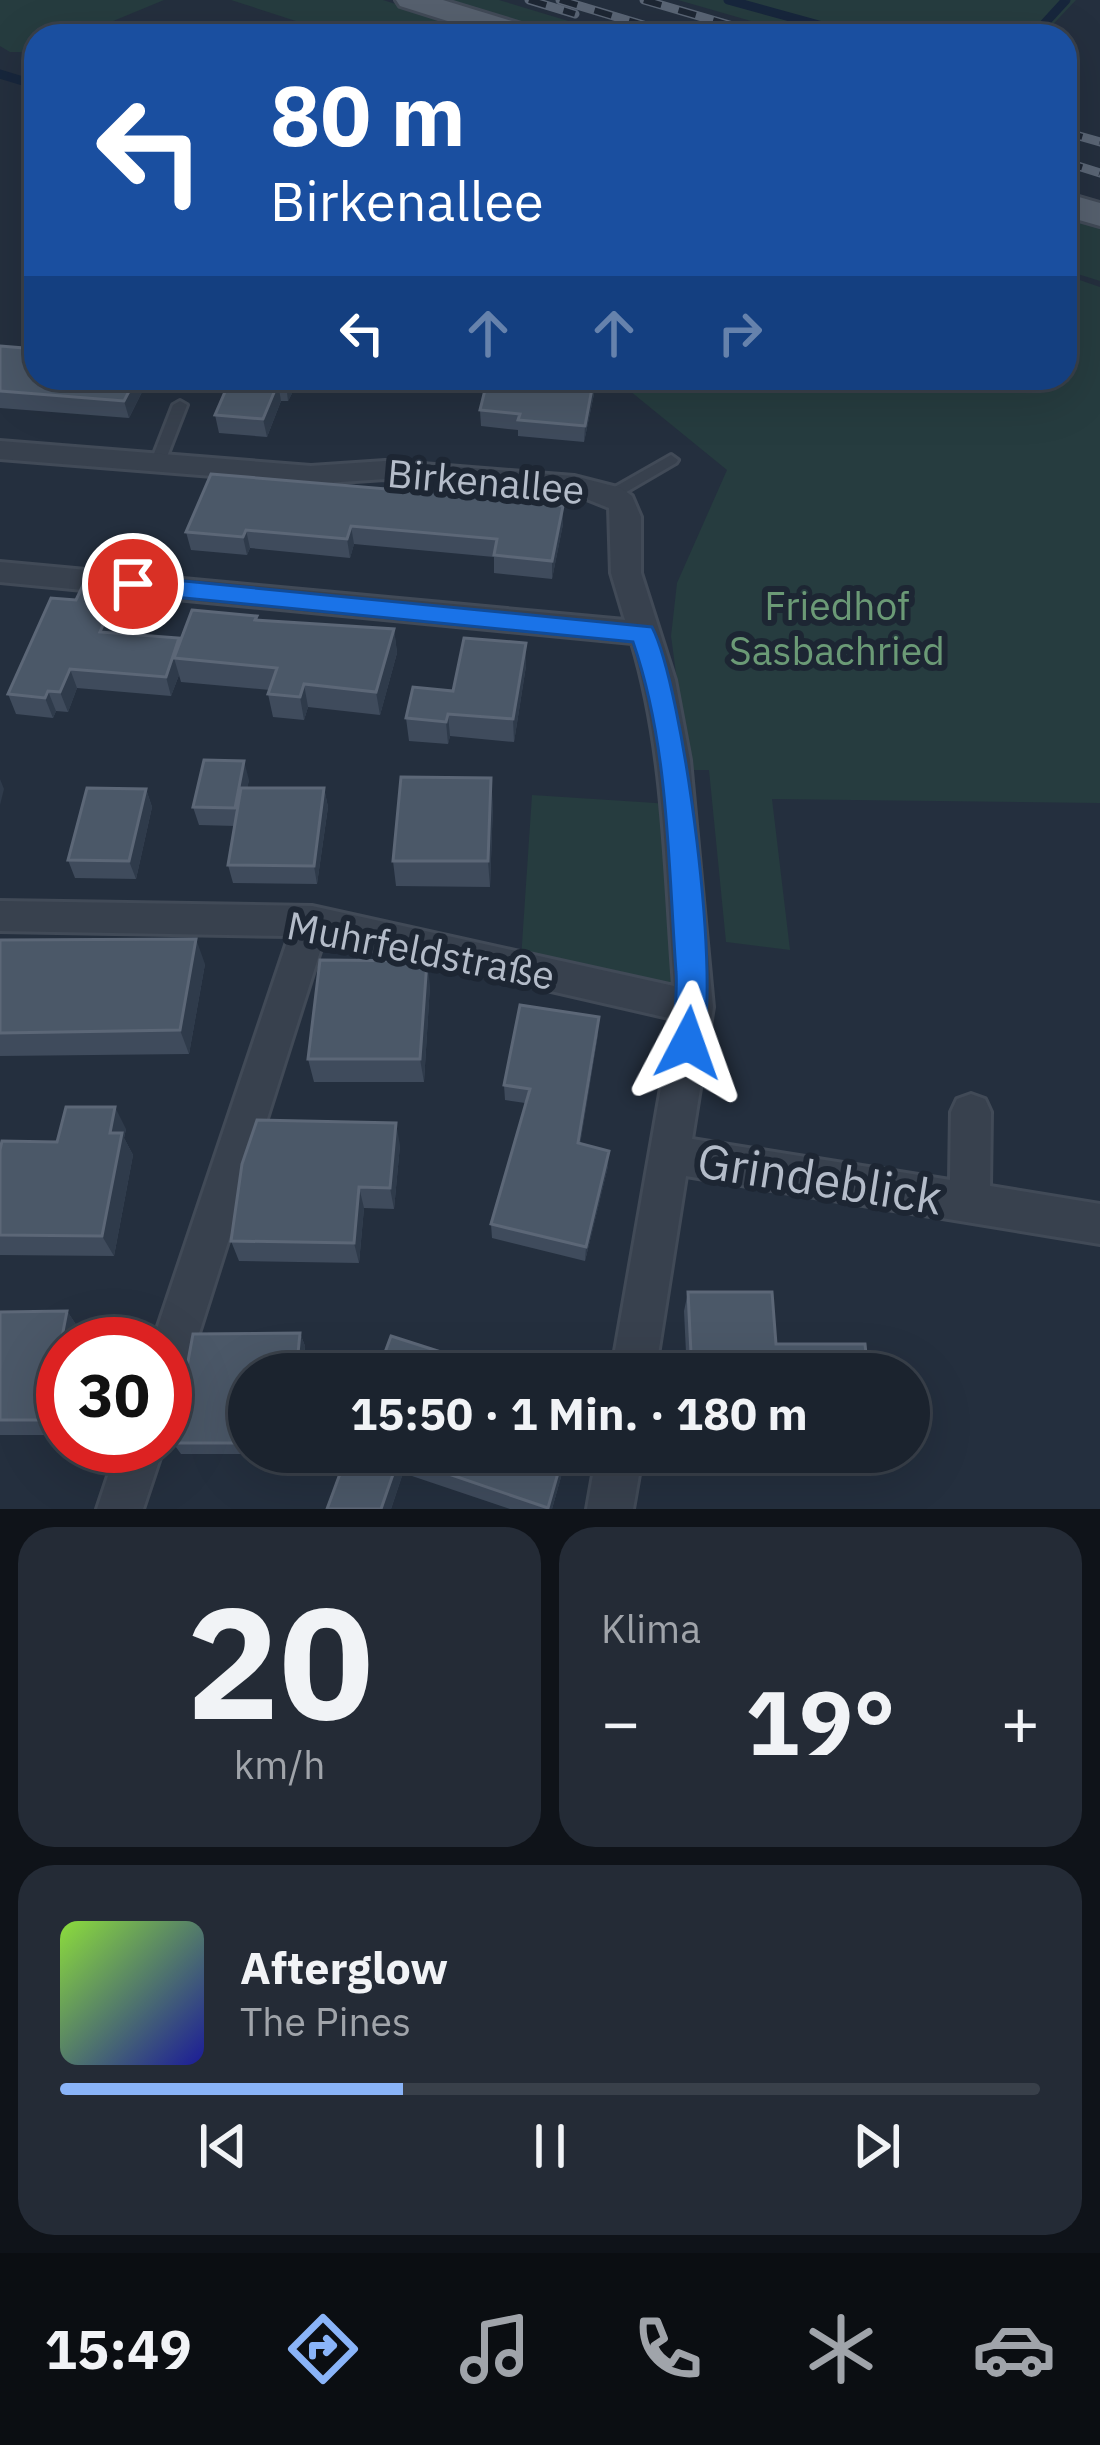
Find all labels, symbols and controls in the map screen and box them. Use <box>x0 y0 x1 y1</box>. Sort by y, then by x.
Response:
text: 80 m <box>270 60 466 169</box>
icon: left <box>72 72 228 228</box>
text: Birkenallee <box>270 166 544 236</box>
icon: left <box>329 300 395 366</box>
icon: ahead <box>455 300 521 366</box>
icon: ahead <box>581 300 647 366</box>
icon: right <box>707 300 773 366</box>
street label: Birkenallee <box>385 447 587 515</box>
pin <box>82 533 184 635</box>
icon: arrive <box>100 551 166 617</box>
park label: Friedhof Sasbachried <box>729 580 945 676</box>
street label: Muhrfeldstraße <box>283 899 559 1001</box>
position arrow <box>625 980 751 1106</box>
street label: Grindeblick <box>693 1128 947 1228</box>
speed limit sign: 30 <box>36 1317 192 1473</box>
text: 15:50 · 1 Min. · 180 m <box>350 1384 808 1442</box>
text: 20 <box>186 1559 373 1762</box>
text: Klima <box>601 1603 701 1654</box>
text: 19° <box>745 1663 896 1780</box>
text: − <box>601 1678 641 1764</box>
text: + <box>1000 1678 1040 1764</box>
text: km/h <box>234 1739 325 1790</box>
text: Afterglow <box>240 1938 448 1996</box>
text: The Pines <box>240 1996 411 2047</box>
icon: previous <box>190 2113 256 2179</box>
icon: pause <box>517 2113 583 2179</box>
icon: next <box>844 2113 910 2179</box>
icon: directions <box>281 2307 365 2391</box>
icon: music <box>453 2307 537 2391</box>
icon: phone <box>626 2307 710 2391</box>
icon: climate <box>799 2307 883 2391</box>
icon: car <box>972 2307 1056 2391</box>
text: 15:49 <box>44 2314 192 2384</box>

